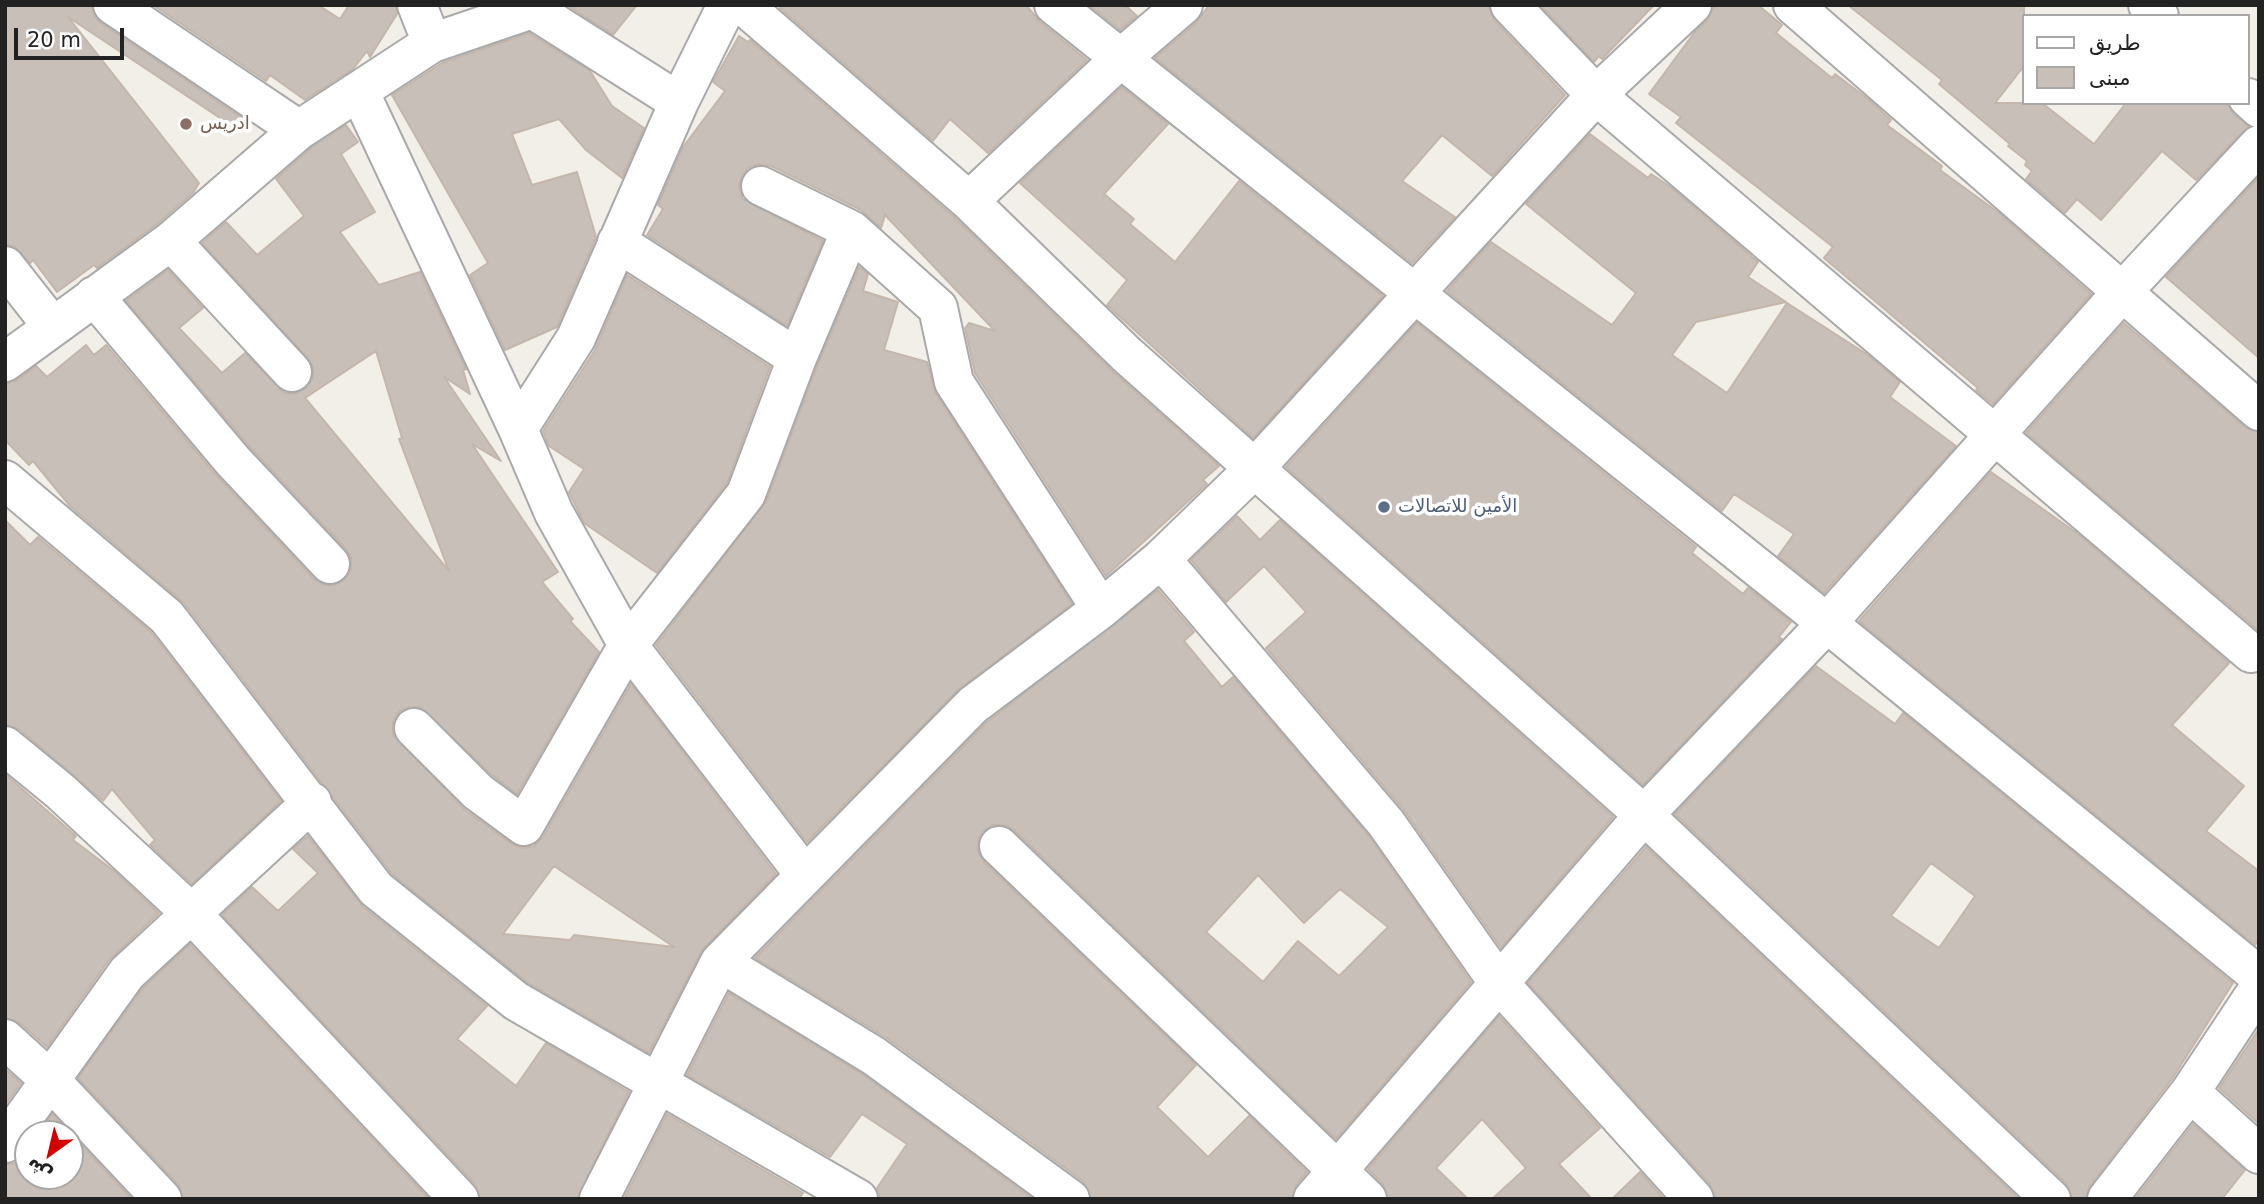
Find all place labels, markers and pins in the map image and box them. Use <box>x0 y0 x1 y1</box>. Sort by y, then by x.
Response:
place label: ادريس <box>200 113 250 135</box>
marker: ادريس <box>178 116 194 132</box>
place label: الأمين للاتصالات <box>1398 496 1517 518</box>
marker: الأمين للاتصالات <box>1376 499 1392 515</box>

